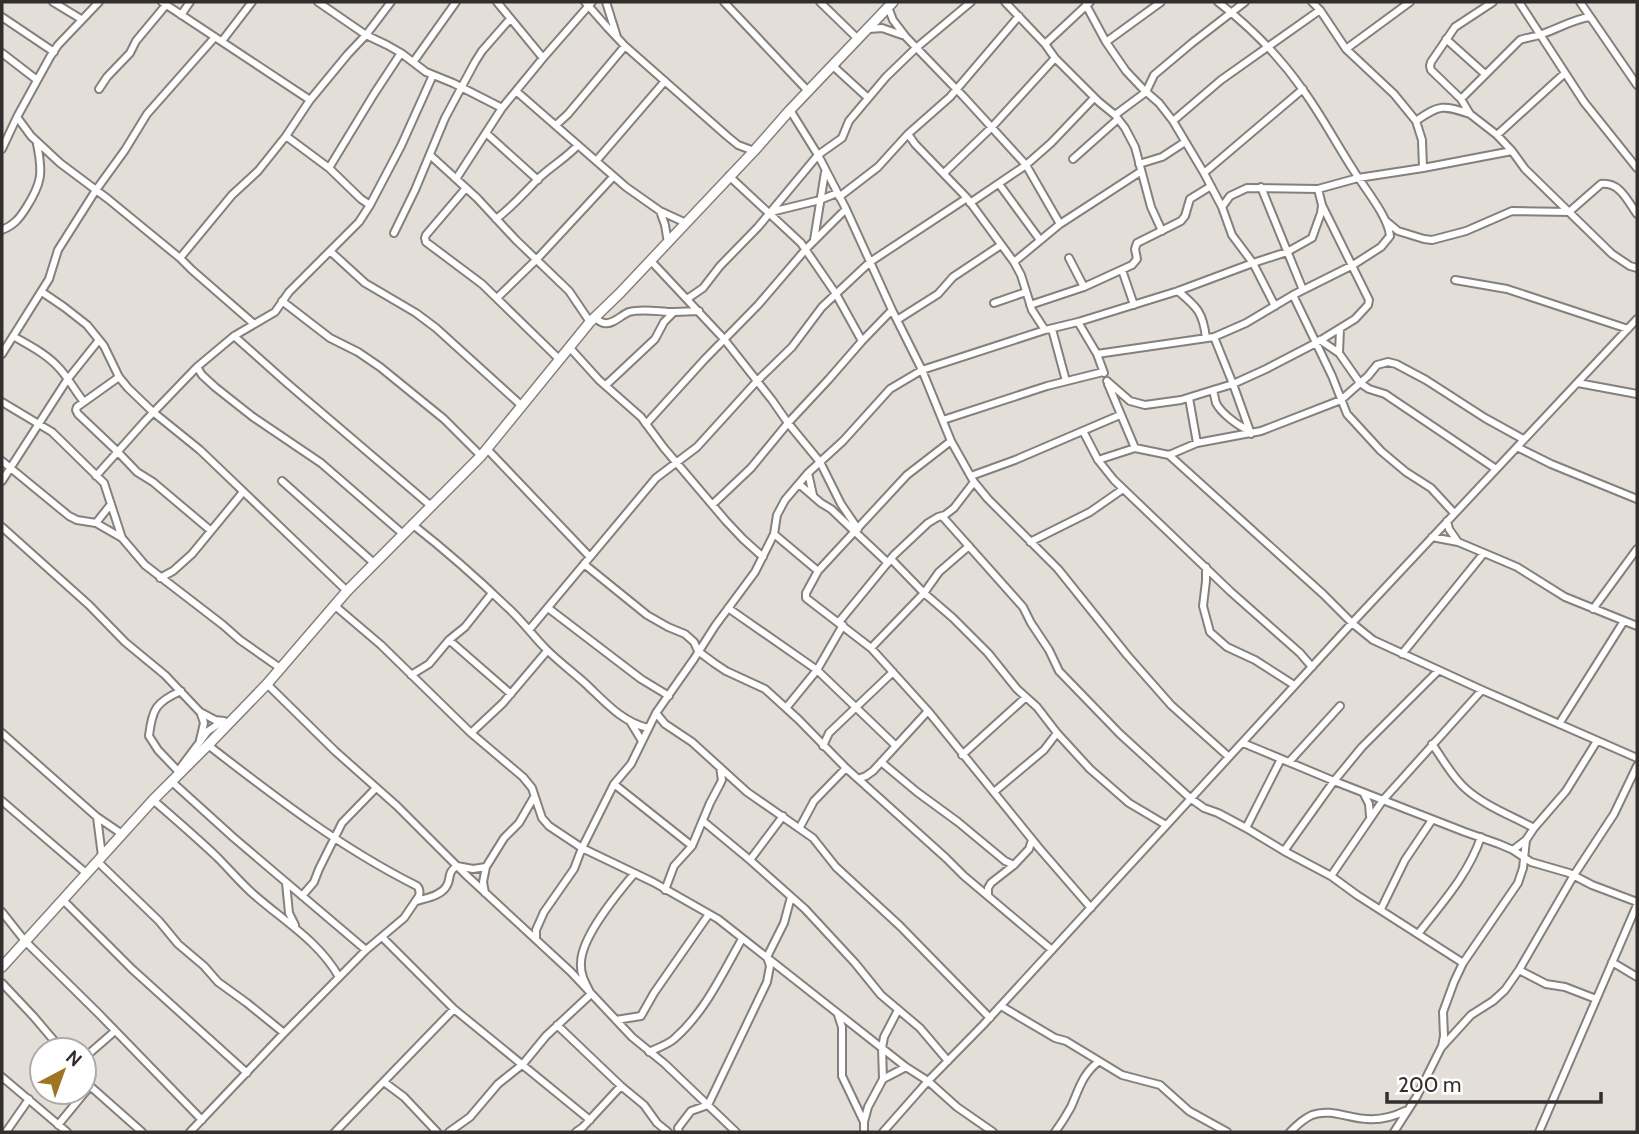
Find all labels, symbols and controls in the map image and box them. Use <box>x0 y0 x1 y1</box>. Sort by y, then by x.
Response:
north arrow <box>28 1036 98 1106</box>
text: N <box>61 1045 86 1072</box>
scale bar <box>1387 1060 1600 1104</box>
text: 200 m <box>1398 1072 1461 1097</box>

